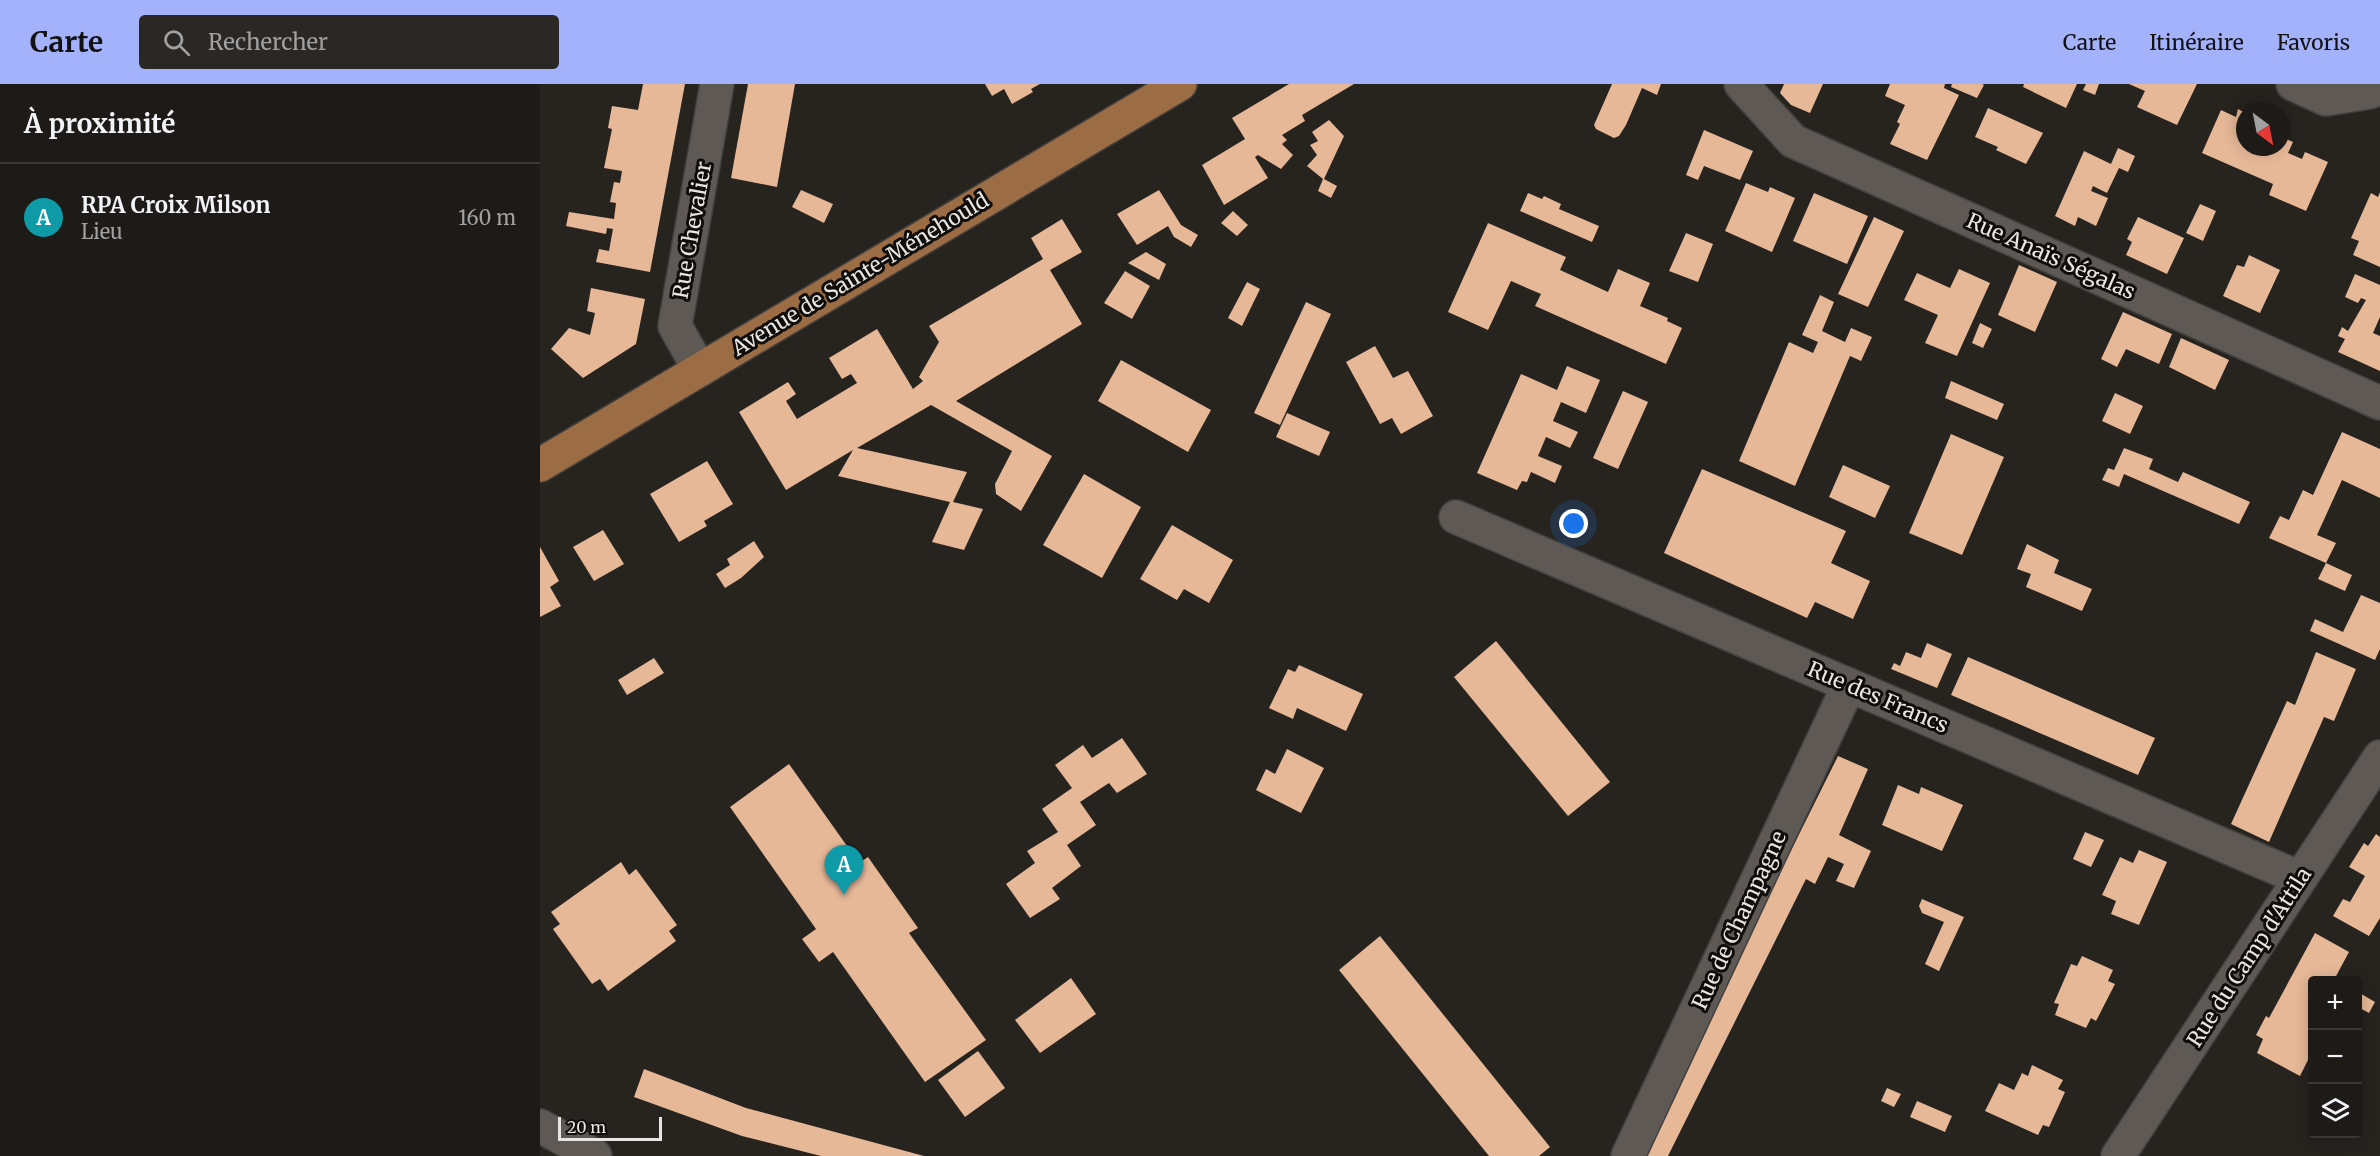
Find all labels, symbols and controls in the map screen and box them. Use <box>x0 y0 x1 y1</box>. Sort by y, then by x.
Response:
search box <box>139 15 559 69</box>
text: Carte <box>30 24 103 60</box>
icon: search <box>160 26 193 59</box>
text: Rechercher <box>208 28 328 56</box>
text: Carte <box>2063 29 2116 56</box>
text: Itinéraire <box>2149 29 2244 56</box>
text: Favoris <box>2277 29 2350 56</box>
north arrow <box>2236 102 2290 156</box>
text: À proximité <box>24 107 175 140</box>
street label: Rue Chevalier <box>667 159 717 301</box>
street label: Avenue de Sainte-Ménehould <box>726 186 994 362</box>
text: RPA Croix Milson <box>81 191 271 219</box>
text: A <box>36 205 51 230</box>
text: 160 m <box>458 205 516 230</box>
street label: Rue Anaïs Ségalas <box>1963 207 2139 305</box>
text: Lieu <box>81 219 123 244</box>
your location <box>1559 509 1588 538</box>
street label: Rue des Francs <box>1804 655 1952 739</box>
street label: Rue de Champagne <box>1686 826 1792 1013</box>
pin: A <box>824 846 864 895</box>
street label: Rue du Camp d'Attila <box>2181 862 2317 1052</box>
map controls <box>2308 976 2362 1138</box>
button: + <box>2308 976 2362 1030</box>
button: − <box>2308 1030 2362 1084</box>
button: layers <box>2308 1084 2362 1138</box>
scale bar <box>558 1114 662 1142</box>
text: 20 m <box>567 1117 606 1137</box>

